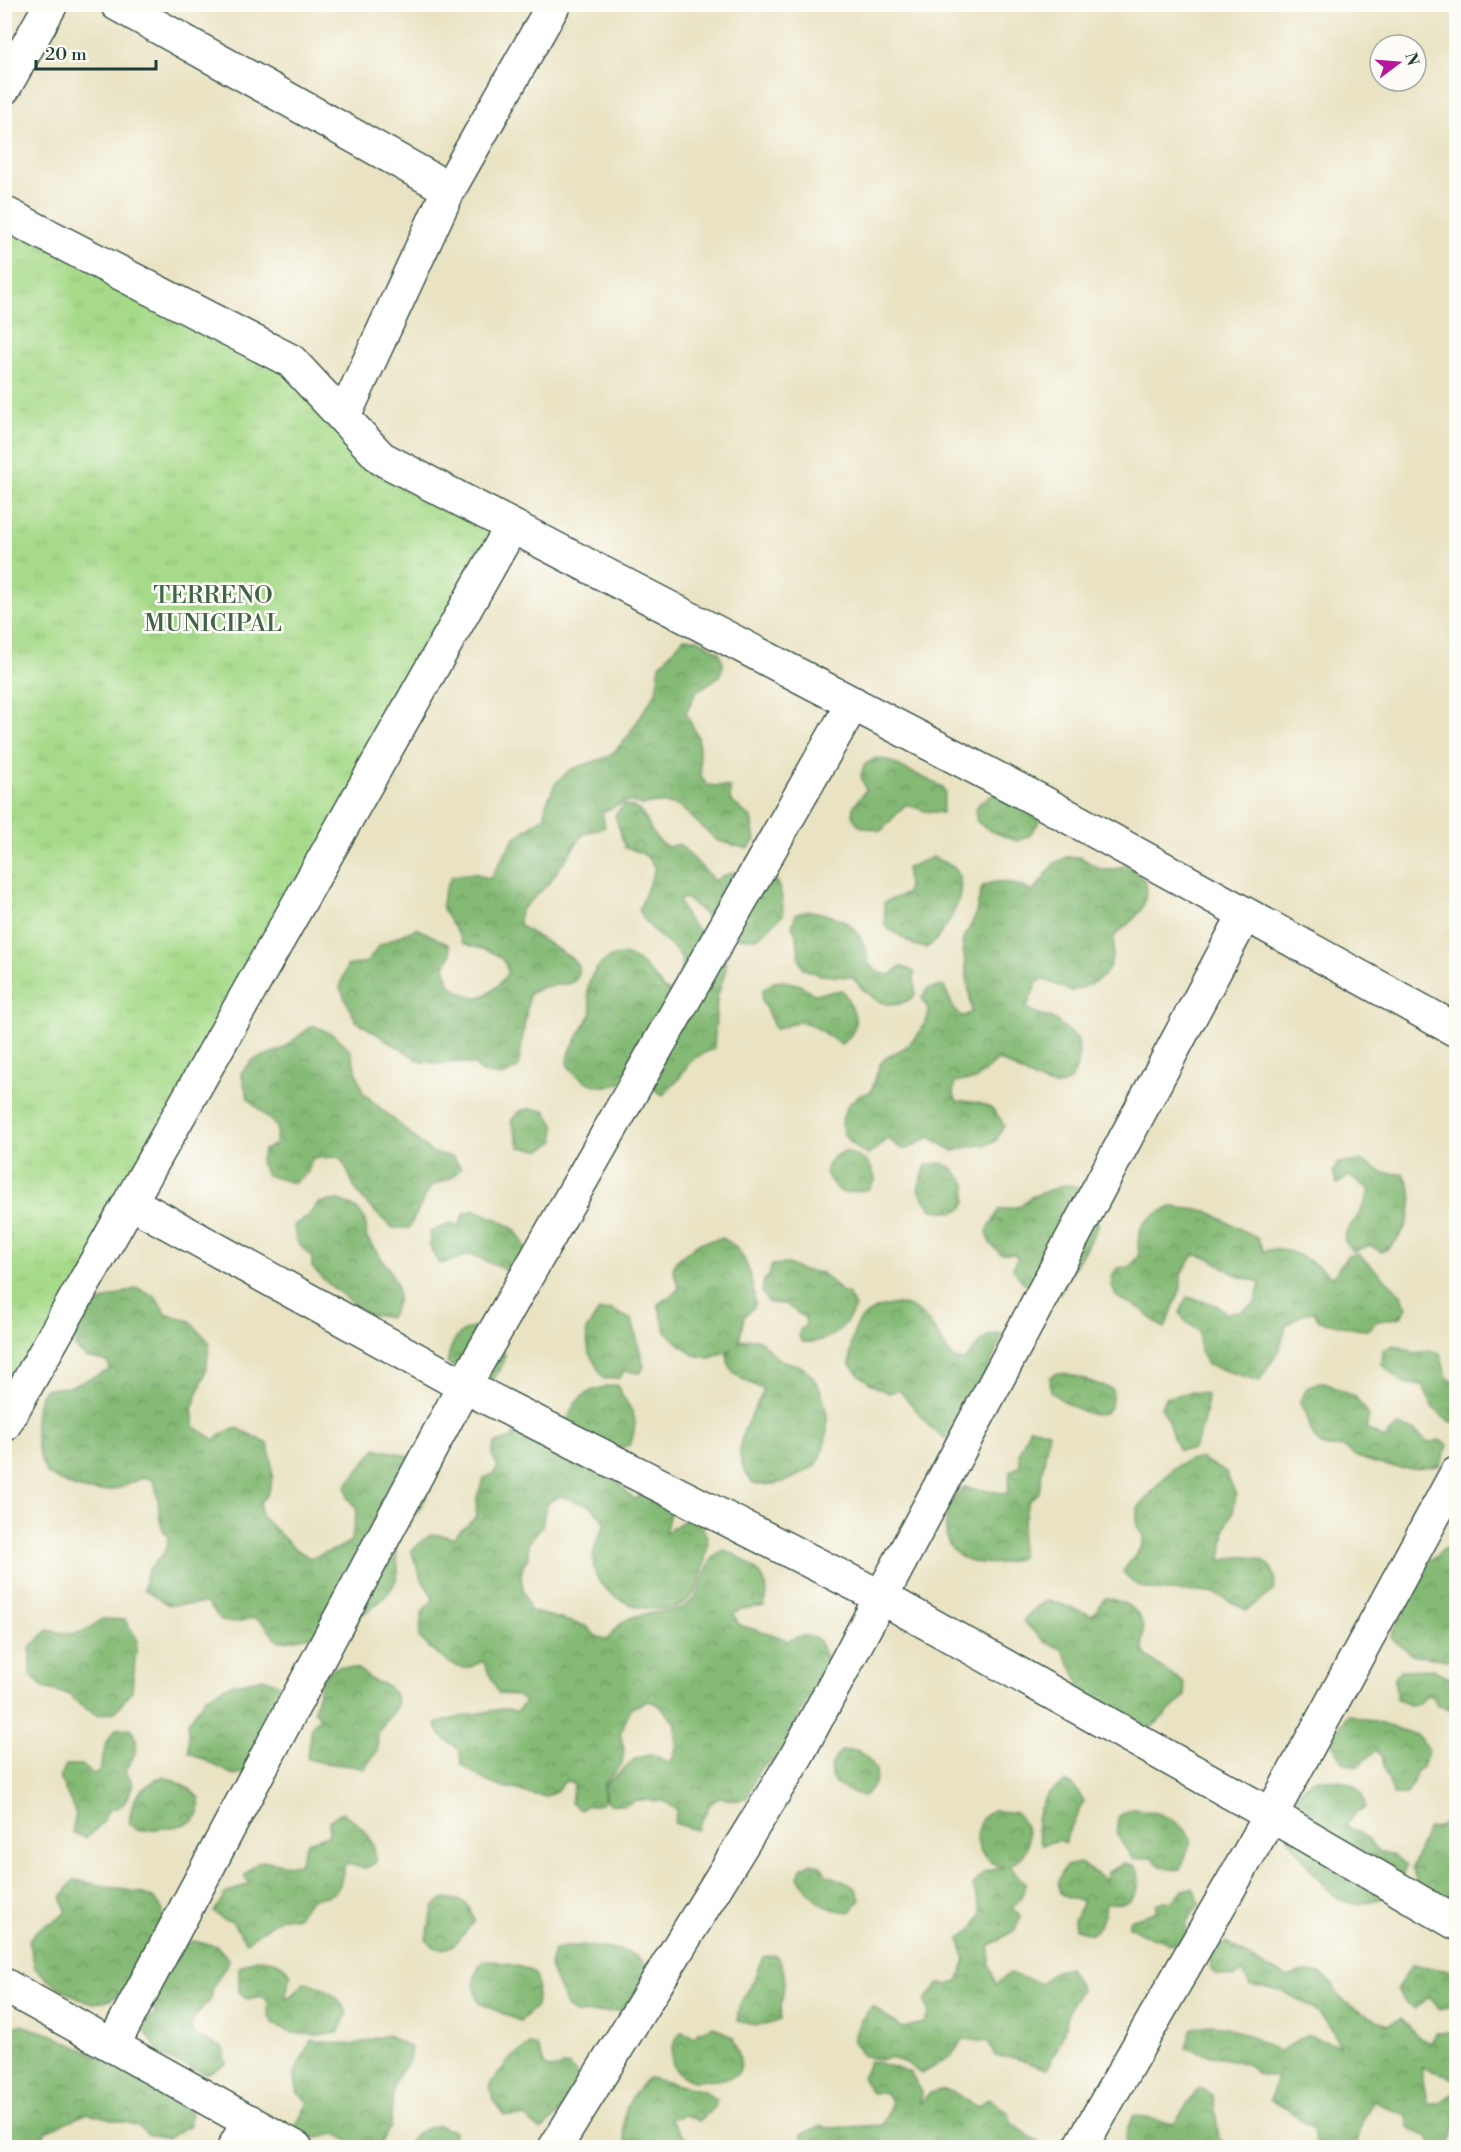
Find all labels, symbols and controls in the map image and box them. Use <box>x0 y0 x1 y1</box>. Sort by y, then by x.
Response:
scale bar <box>36 33 156 71</box>
north arrow <box>1368 33 1428 93</box>
text: 20 m <box>45 43 87 66</box>
text: N <box>1400 50 1423 68</box>
park label: TERRENO MUNICIPAL <box>144 581 282 639</box>

